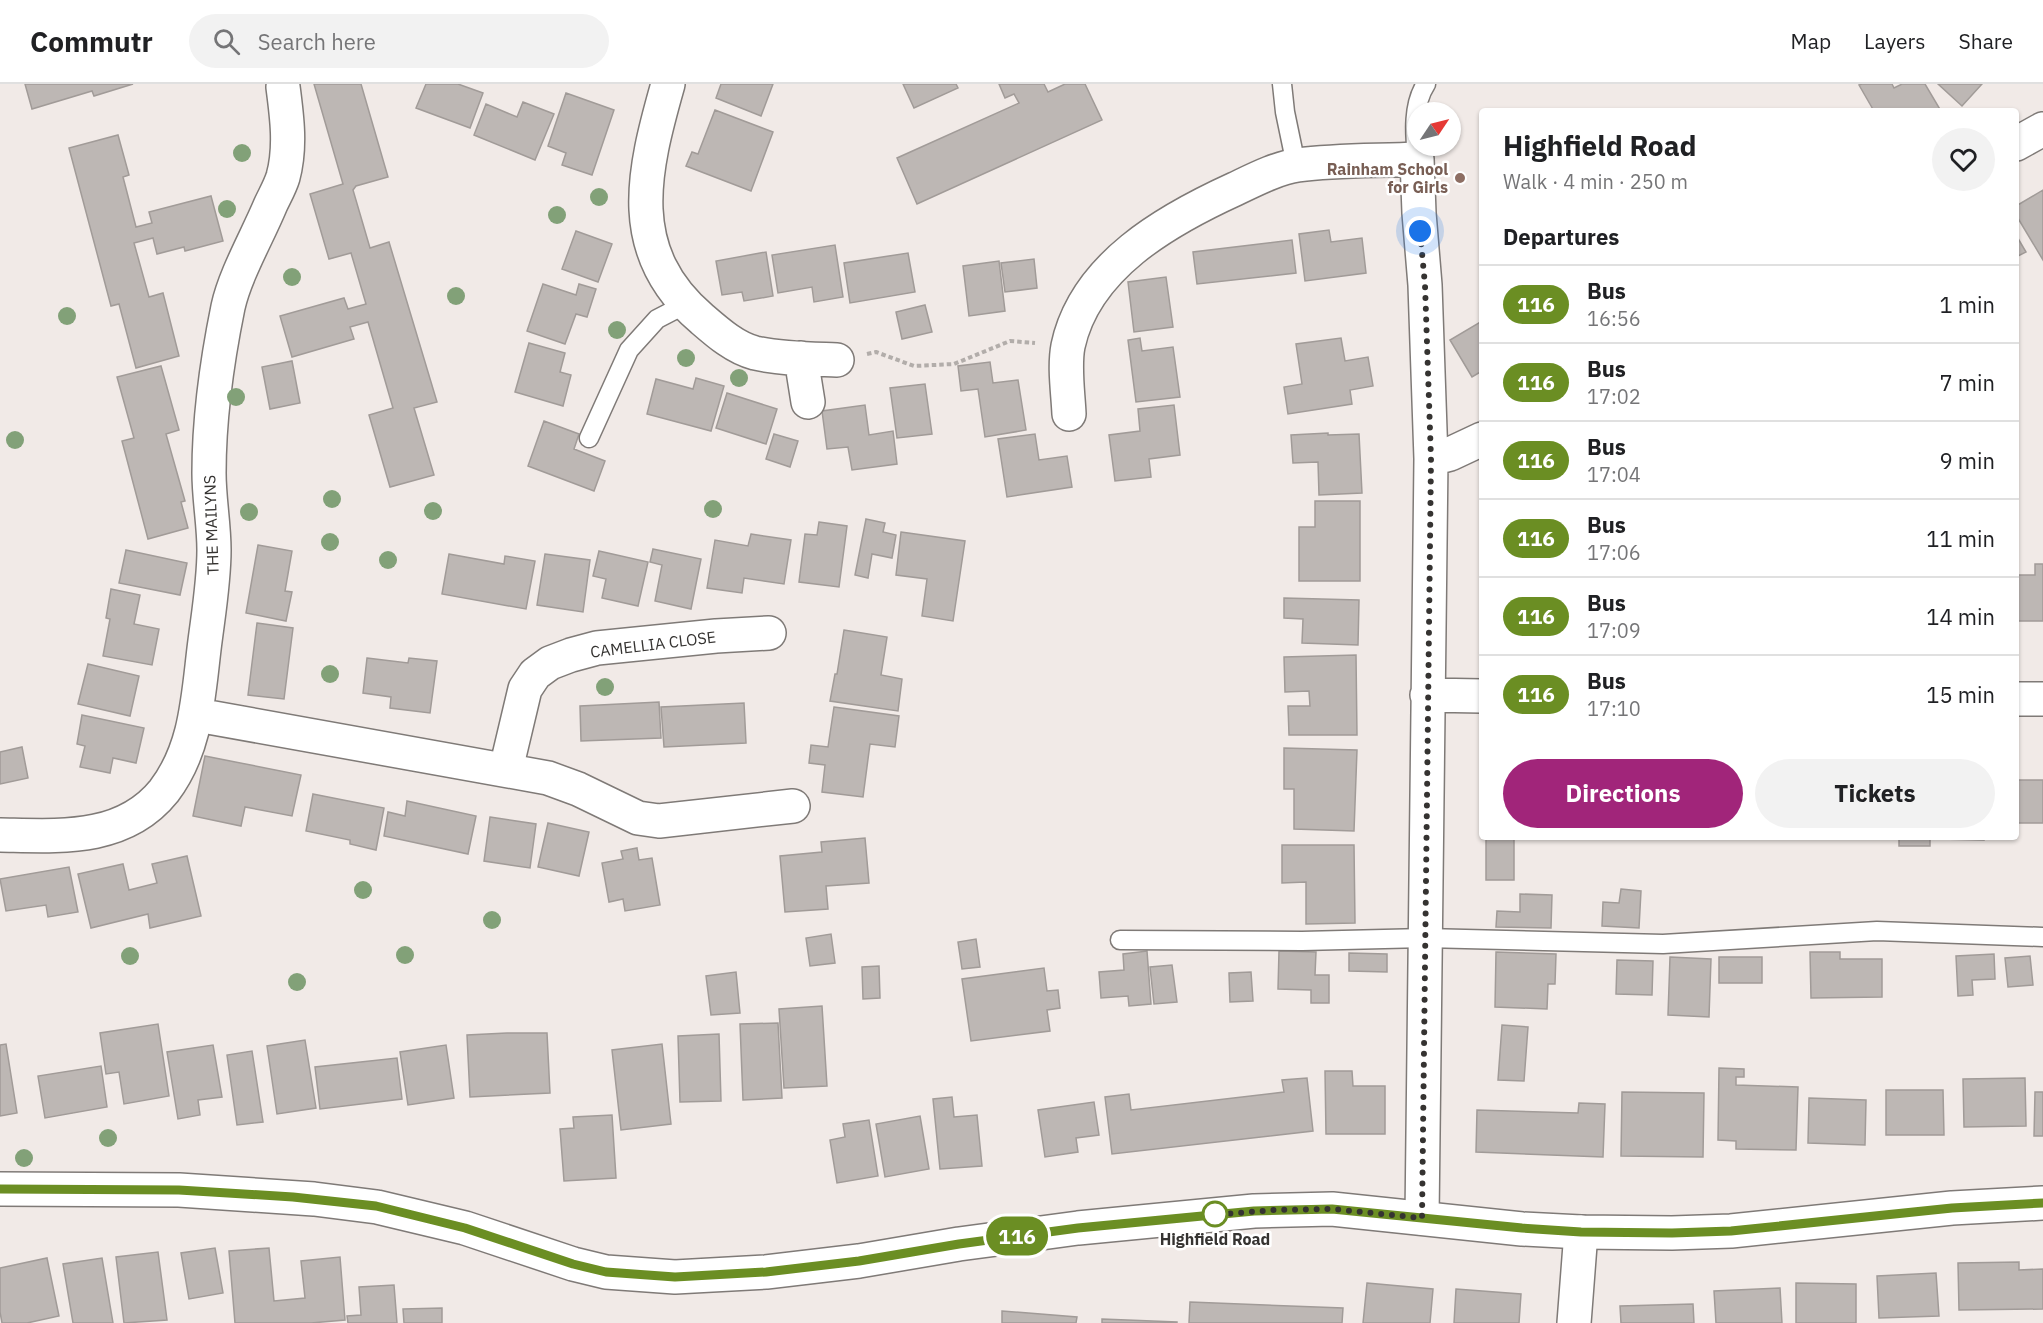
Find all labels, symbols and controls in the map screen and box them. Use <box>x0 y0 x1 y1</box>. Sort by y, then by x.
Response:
search box <box>189 14 609 68</box>
text: Commutr <box>30 23 153 60</box>
icon: search <box>210 25 243 58</box>
text: Search here <box>258 27 376 56</box>
text: Map <box>1791 27 1831 55</box>
text: Layers <box>1864 27 1926 55</box>
text: Share <box>1959 27 2013 55</box>
north arrow <box>1407 102 1461 156</box>
map controls <box>1407 102 1461 156</box>
text: Highfield Road <box>1503 127 1697 164</box>
button: heart <box>1932 128 1995 191</box>
place label: Rainham School for Girls <box>1327 159 1448 197</box>
text: Walk · 4 min · 250 m <box>1503 168 1688 195</box>
marker: Rainham School for Girls <box>1453 171 1467 185</box>
your location <box>1405 216 1435 246</box>
text: Departures <box>1503 222 1619 251</box>
text: Bus <box>1587 276 1626 305</box>
text: 116 <box>1517 290 1555 318</box>
text: 1 min <box>1939 290 1995 319</box>
text: 16:56 <box>1587 305 1641 332</box>
text: Bus <box>1587 354 1626 383</box>
text: 116 <box>1517 368 1555 396</box>
text: 7 min <box>1939 368 1995 397</box>
text: 17:02 <box>1587 383 1641 410</box>
text: Bus <box>1587 432 1626 461</box>
text: 116 <box>1517 446 1555 474</box>
text: 9 min <box>1939 446 1995 475</box>
text: 17:04 <box>1587 461 1641 488</box>
street label: THE MAILYNS <box>199 475 223 575</box>
text: Bus <box>1587 510 1626 539</box>
text: 116 <box>1517 524 1555 552</box>
text: 11 min <box>1926 524 1995 553</box>
text: 17:06 <box>1587 539 1641 566</box>
text: Bus <box>1587 588 1626 617</box>
text: 116 <box>1517 602 1555 630</box>
text: 14 min <box>1926 602 1995 631</box>
text: 17:09 <box>1587 617 1641 644</box>
street label: CAMELLIA CLOSE <box>589 626 717 662</box>
text: Bus <box>1587 666 1626 695</box>
text: 116 <box>1517 680 1555 708</box>
text: 15 min <box>1926 680 1995 709</box>
text: 17:10 <box>1587 695 1641 722</box>
button: Directions <box>1503 759 1743 828</box>
button: Tickets <box>1755 759 1995 828</box>
marker: Highfield Road <box>1202 1201 1228 1227</box>
line badge: 116 <box>982 1216 1052 1256</box>
text: 116 <box>998 1222 1036 1250</box>
place label: Highfield Road <box>1160 1229 1270 1249</box>

